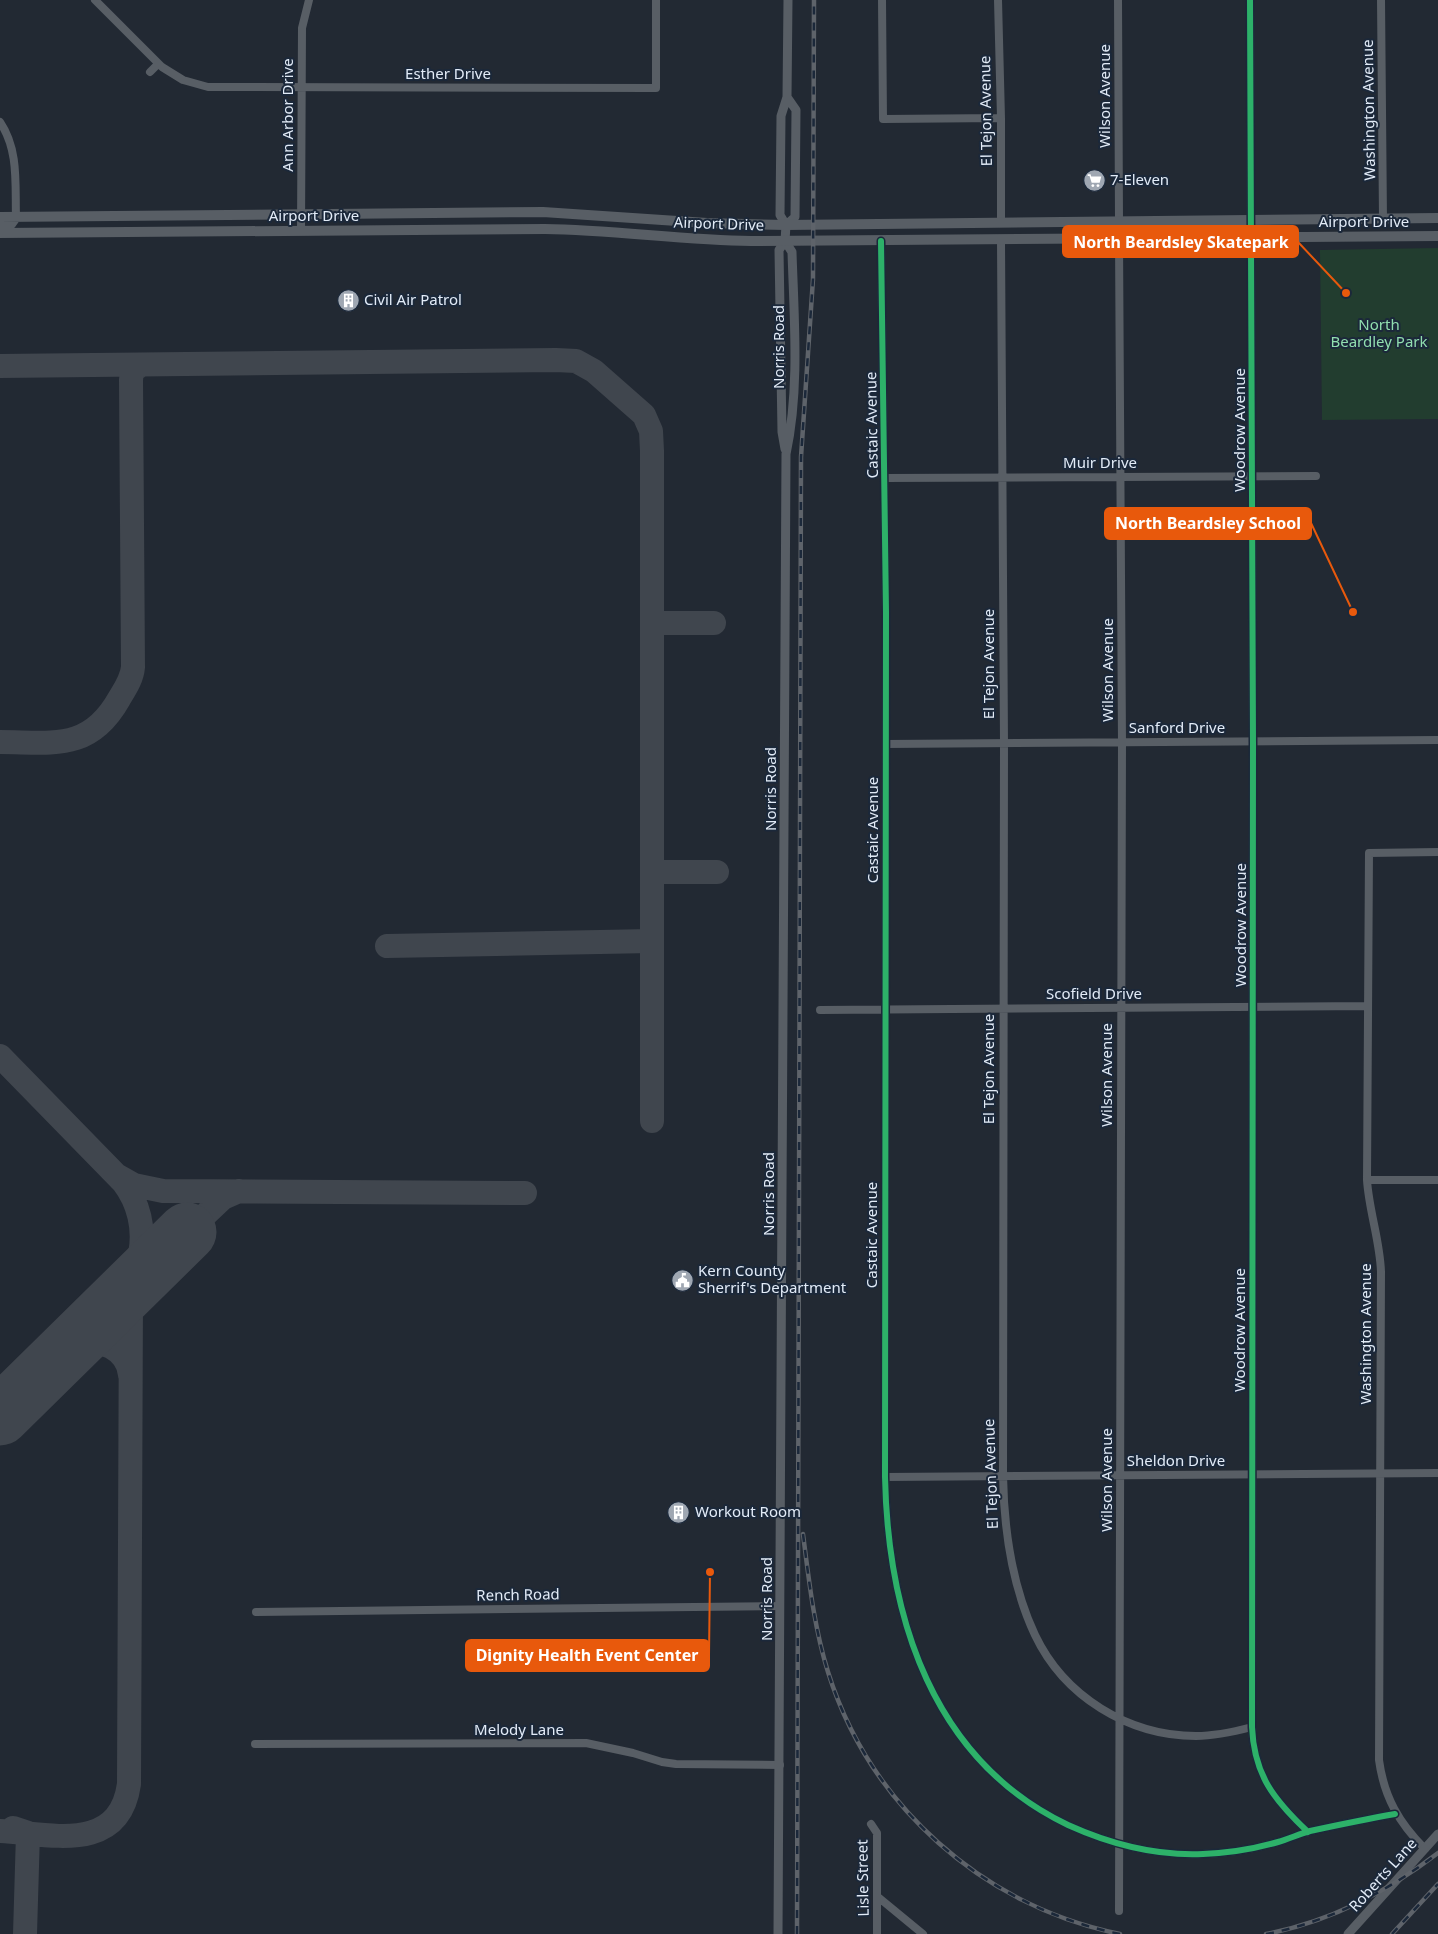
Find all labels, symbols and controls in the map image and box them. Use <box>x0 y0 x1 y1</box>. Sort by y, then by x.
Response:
street label: Washington Avenue <box>1357 39 1379 181</box>
street label: Wilson Avenue <box>1094 44 1114 148</box>
street label: El Tejon Avenue <box>974 56 996 167</box>
street label: Ann Arbor Drive <box>277 58 297 172</box>
street label: Esther Drive <box>405 63 491 83</box>
supermarket icon: 7-Eleven <box>1082 168 1106 192</box>
place label: 7-Eleven <box>1110 169 1169 189</box>
street label: Airport Drive <box>269 205 359 225</box>
street label: Airport Drive <box>673 211 765 235</box>
street label: Airport Drive <box>1319 211 1409 231</box>
callout: North Beardsley Skatepark <box>1063 226 1298 257</box>
text: North Beardsley Skatepark <box>1073 231 1289 253</box>
building icon: Civil Air Patrol <box>336 288 360 312</box>
place label: Civil Air Patrol <box>364 289 462 309</box>
street label: Norris Road <box>768 305 788 389</box>
park label: North Beardley Park <box>1330 314 1428 351</box>
street label: Woodrow Avenue <box>1229 368 1249 492</box>
street label: Castaic Avenue <box>860 372 882 478</box>
street label: Muir Drive <box>1063 452 1137 472</box>
callout: North Beardsley School <box>1105 508 1311 539</box>
text: North Beardsley School <box>1115 512 1301 534</box>
street label: El Tejon Avenue <box>978 609 998 719</box>
street label: Wilson Avenue <box>1097 618 1117 722</box>
street label: Sanford Drive <box>1129 717 1225 737</box>
street label: Norris Road <box>760 747 780 831</box>
street label: Castaic Avenue <box>862 777 882 883</box>
street label: Woodrow Avenue <box>1230 863 1250 987</box>
street label: Scofield Drive <box>1046 983 1142 1003</box>
street label: El Tejon Avenue <box>978 1014 998 1124</box>
street label: Wilson Avenue <box>1096 1023 1116 1127</box>
street label: Norris Road <box>758 1152 778 1236</box>
street label: Castaic Avenue <box>861 1182 881 1288</box>
place label: Kern County Sherrif's Department <box>698 1260 847 1297</box>
street label: Washington Avenue <box>1355 1263 1375 1405</box>
public building icon: Kern County Sherrif's Department <box>670 1268 694 1292</box>
street label: Woodrow Avenue <box>1229 1268 1249 1392</box>
street label: El Tejon Avenue <box>978 1418 1002 1530</box>
street label: Wilson Avenue <box>1096 1428 1116 1532</box>
street label: Sheldon Drive <box>1127 1450 1225 1470</box>
building icon: Workout Room <box>667 1500 691 1524</box>
place label: Workout Room <box>695 1501 801 1521</box>
street label: Norris Road <box>756 1557 776 1641</box>
street label: Rench Road <box>476 1583 560 1605</box>
callout: Dignity Health Event Center <box>466 1640 709 1671</box>
text: Dignity Health Event Center <box>476 1644 698 1666</box>
street label: Melody Lane <box>474 1719 564 1739</box>
street label: Roberts Lane <box>1344 1833 1421 1916</box>
street label: Lisle Street <box>851 1839 873 1917</box>

